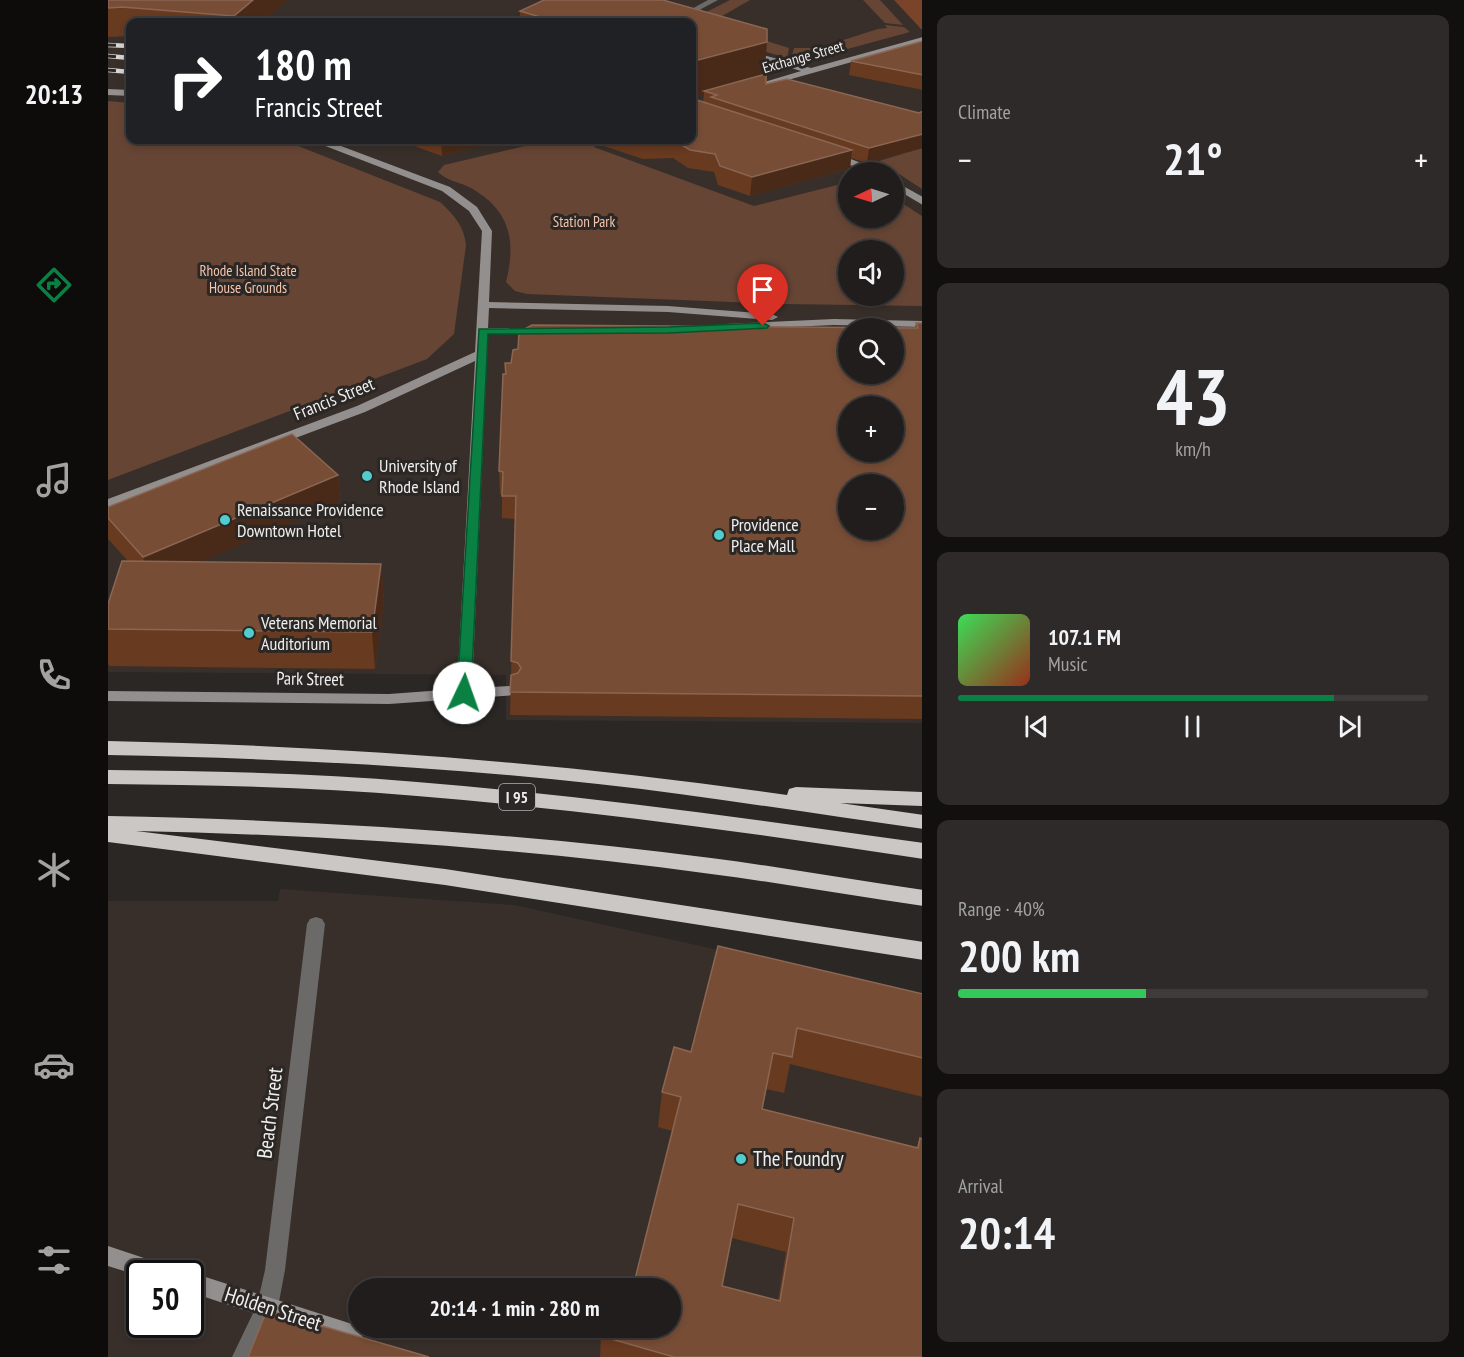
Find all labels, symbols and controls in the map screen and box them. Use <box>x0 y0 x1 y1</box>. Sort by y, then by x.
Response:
street label: Exchange Street <box>760 36 846 77</box>
text: 180 m <box>255 37 352 92</box>
icon: right <box>156 42 234 120</box>
text: 20:13 <box>25 77 83 111</box>
text: Francis Street <box>255 90 382 124</box>
text: Climate <box>958 99 1011 125</box>
text: 21° <box>1163 129 1223 187</box>
text: − <box>958 138 972 181</box>
text: + <box>1414 138 1428 181</box>
north arrow <box>838 162 904 228</box>
map controls <box>838 162 904 540</box>
park label: Station Park <box>553 212 615 231</box>
button: sound <box>838 240 904 306</box>
park label: Rhode Island State House Grounds <box>199 261 297 297</box>
icon: directions <box>33 264 75 306</box>
pin <box>737 264 788 326</box>
icon: arrive <box>746 273 779 306</box>
button: search <box>838 318 904 384</box>
text: 43 <box>1156 346 1230 447</box>
street label: Francis Street <box>290 372 378 425</box>
button: + <box>838 396 904 462</box>
text: km/h <box>1175 436 1211 462</box>
place label: University of Rhode Island <box>379 454 460 498</box>
icon: music <box>33 459 75 501</box>
marker: University of Rhode Island <box>360 469 374 483</box>
button: − <box>838 474 904 540</box>
place label: Renaissance Providence Downtown Hotel <box>237 498 384 542</box>
marker: Renaissance Providence Downtown Hotel <box>218 513 232 527</box>
place label: Providence Place Mall <box>731 513 799 557</box>
marker: Providence Place Mall <box>712 528 726 542</box>
place label: Veterans Memorial Auditorium <box>260 611 377 655</box>
text: 107.1 FM <box>1048 623 1121 651</box>
marker: Veterans Memorial Auditorium <box>242 626 256 640</box>
text: Music <box>1048 651 1088 677</box>
icon: phone <box>33 654 75 696</box>
position arrow <box>432 661 496 725</box>
street label: Park Street <box>276 666 344 691</box>
icon: previous <box>1020 710 1053 743</box>
icon: pause <box>1176 710 1209 743</box>
icon: next <box>1333 710 1366 743</box>
road number: I 95 <box>499 784 535 810</box>
icon: climate <box>33 849 75 891</box>
text: Range · 40% <box>958 896 1045 922</box>
text: 200 km <box>958 926 1080 984</box>
icon: car <box>33 1044 75 1086</box>
street label: Beach Street <box>251 1066 289 1160</box>
place label: The Foundry <box>753 1145 844 1172</box>
marker: The Foundry <box>734 1152 748 1166</box>
text: Arrival <box>958 1173 1003 1199</box>
text: 20:14 <box>958 1203 1055 1261</box>
icon: filters <box>33 1239 75 1281</box>
speed limit sign: 50 <box>126 1260 204 1338</box>
street label: Holden Street <box>221 1280 325 1337</box>
text: 20:14 · 1 min · 280 m <box>429 1294 600 1322</box>

